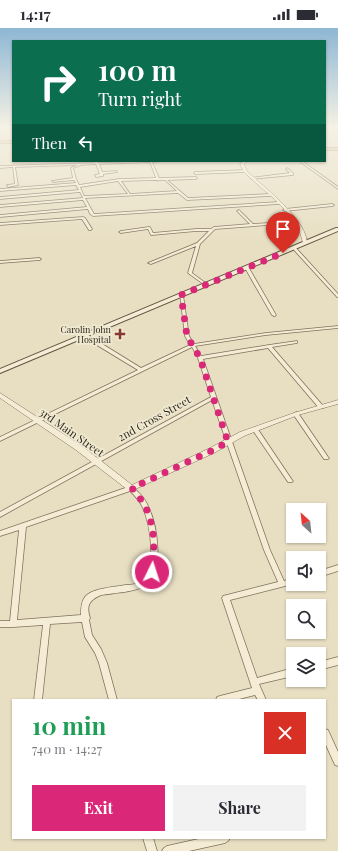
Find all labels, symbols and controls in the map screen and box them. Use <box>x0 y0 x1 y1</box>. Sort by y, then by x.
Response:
text: 14:17 <box>20 4 51 24</box>
text: 100 m <box>98 51 177 88</box>
icon: right <box>32 56 84 108</box>
text: Turn right <box>98 87 181 111</box>
icon: left <box>75 132 97 154</box>
text: Then <box>32 133 67 153</box>
pin <box>266 212 300 253</box>
icon: arrive <box>272 218 294 240</box>
place label: Carolin John Hospital <box>61 323 112 345</box>
marker: Carolin John Hospital <box>114 328 126 340</box>
street label: 2nd Cross Street <box>115 392 193 444</box>
street label: 3rd Main Street <box>37 404 107 460</box>
north arrow <box>286 503 326 543</box>
map controls <box>286 503 326 687</box>
position arrow <box>131 551 173 593</box>
button: sound <box>286 551 326 591</box>
button: search <box>286 599 326 639</box>
button: layers <box>286 647 326 687</box>
text: 10 min <box>32 709 106 741</box>
button: close <box>264 712 306 754</box>
text: 740 m · 14:27 <box>32 740 102 757</box>
button: Exit <box>32 785 165 831</box>
button: Share <box>173 785 306 831</box>

